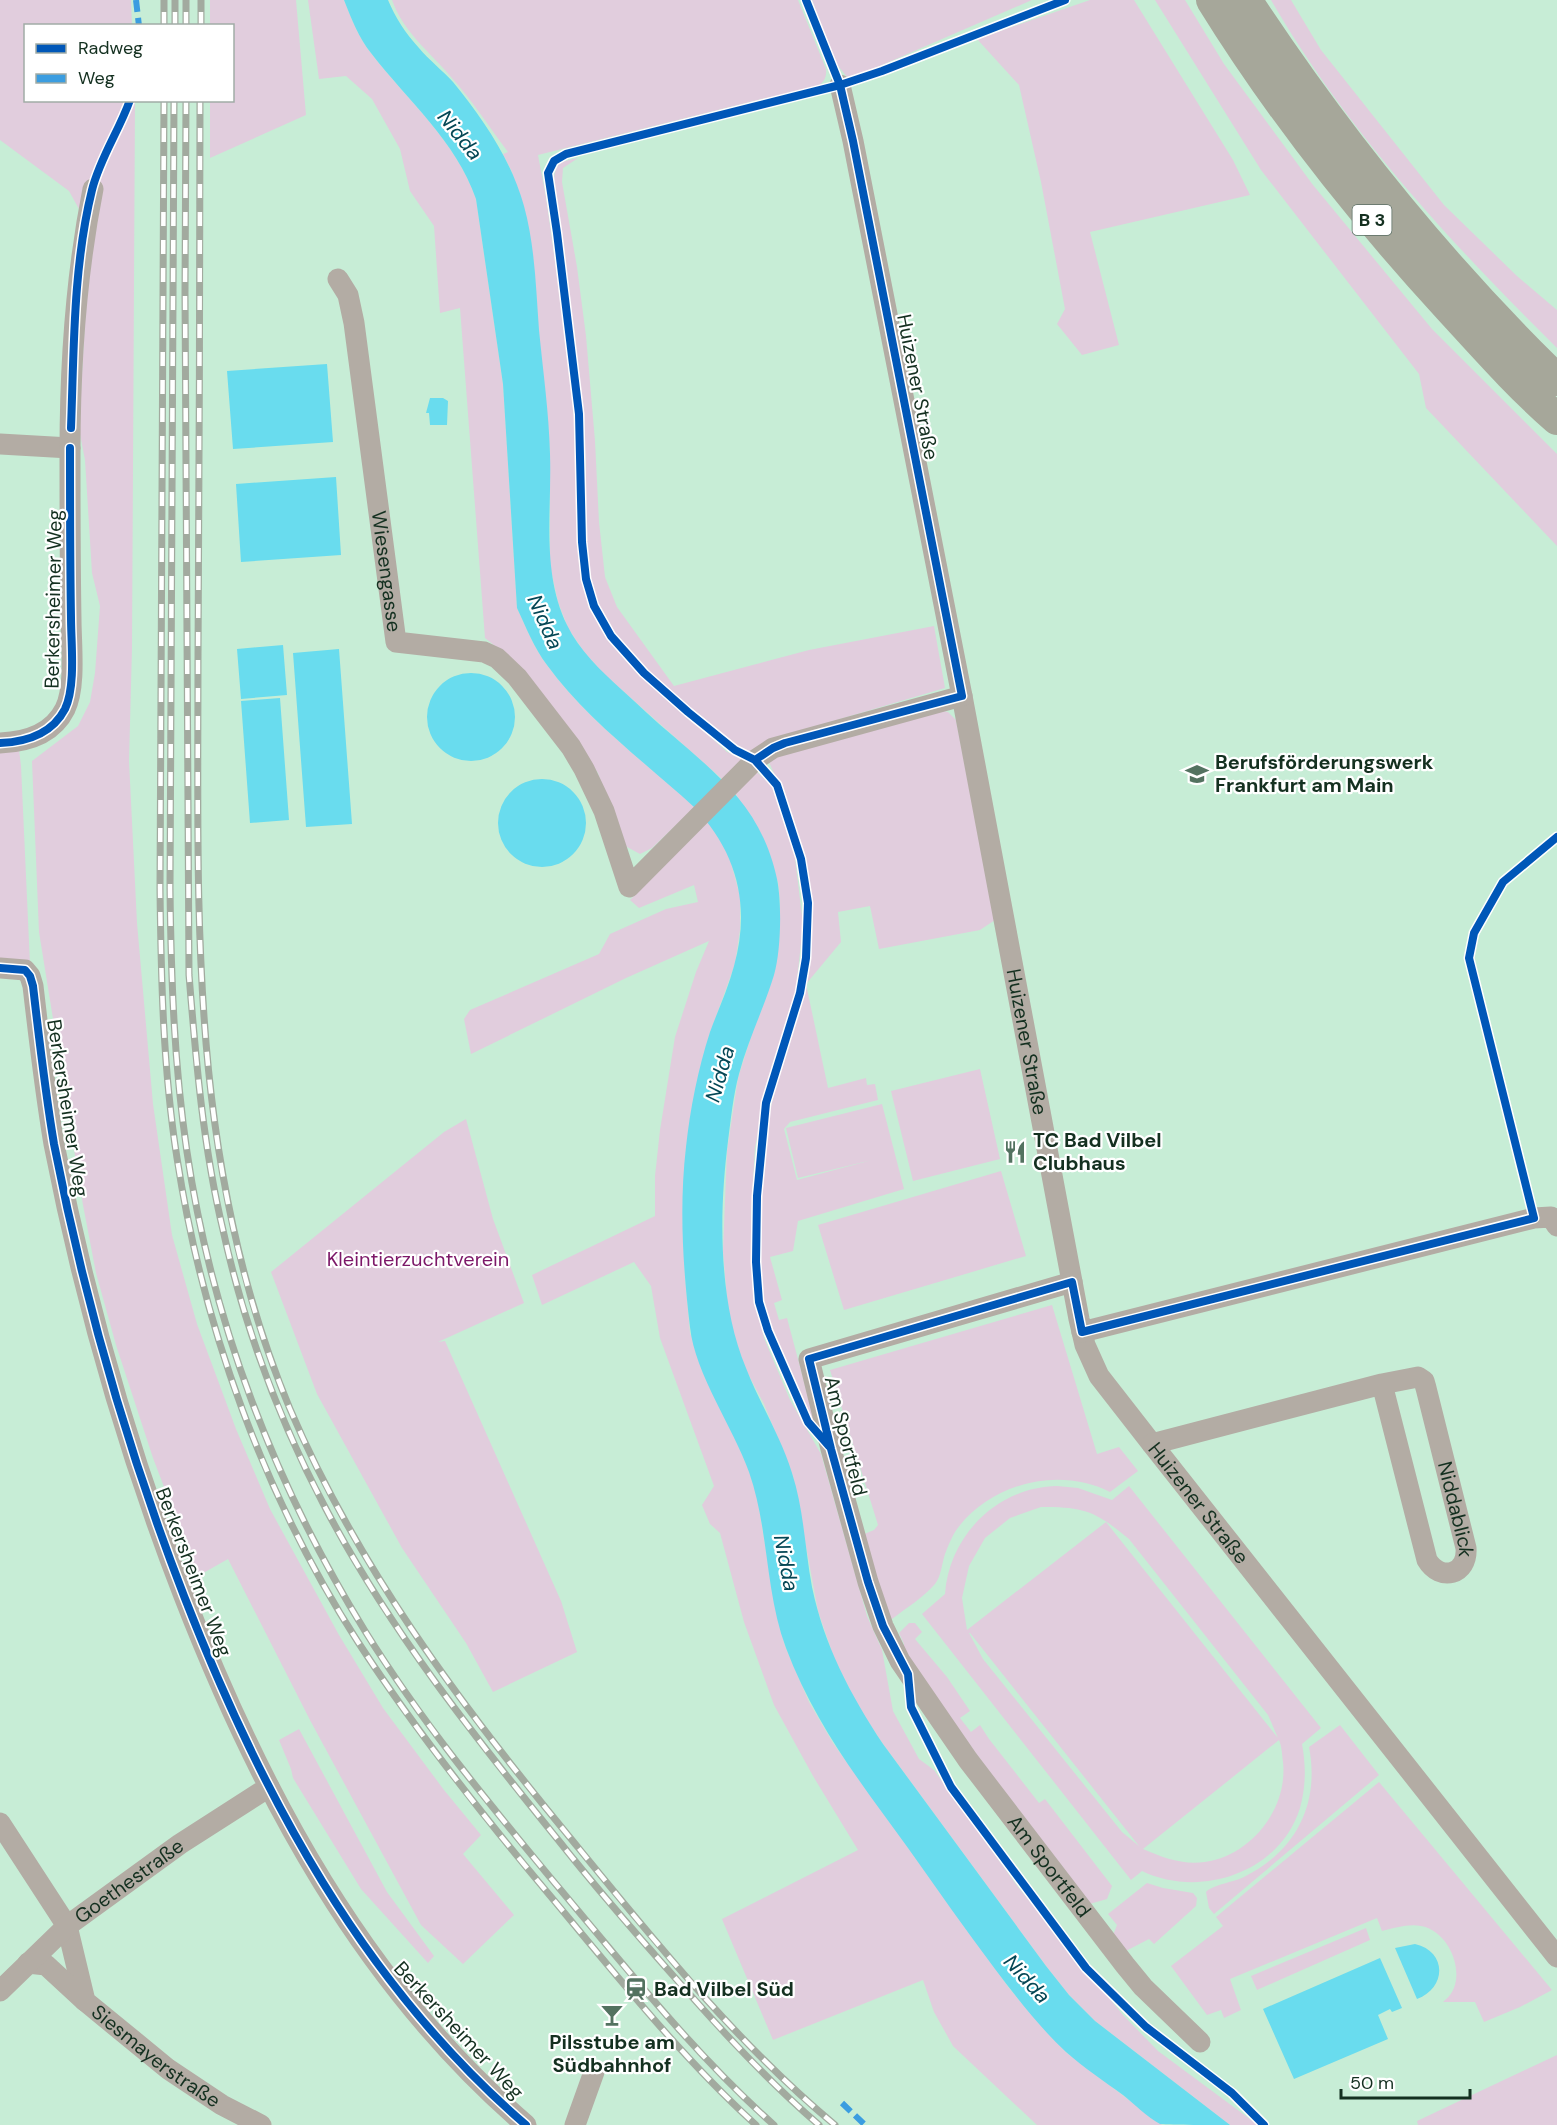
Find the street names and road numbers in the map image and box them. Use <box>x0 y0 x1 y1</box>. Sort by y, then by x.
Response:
road number: B 3 <box>1352 205 1392 235</box>
street label: Huizener Straße <box>891 312 945 462</box>
street label: Berkersheimer Weg <box>38 509 68 689</box>
street label: Wiesengasse <box>366 509 408 634</box>
street label: Huizener Straße <box>1001 967 1053 1117</box>
street label: Berkersheimer Weg <box>41 1017 95 1199</box>
street label: Am Sportfeld <box>819 1373 873 1499</box>
street label: Huizener Straße <box>1142 1437 1255 1569</box>
street label: Niddablick <box>1432 1459 1479 1558</box>
street label: Berkersheimer Weg <box>150 1484 238 1660</box>
street label: Am Sportfeld <box>1002 1810 1097 1923</box>
street label: Goethestraße <box>69 1833 189 1929</box>
street label: Berkersheimer Weg <box>388 1956 530 2104</box>
street label: Siesmayerstraße <box>86 1999 225 2113</box>

